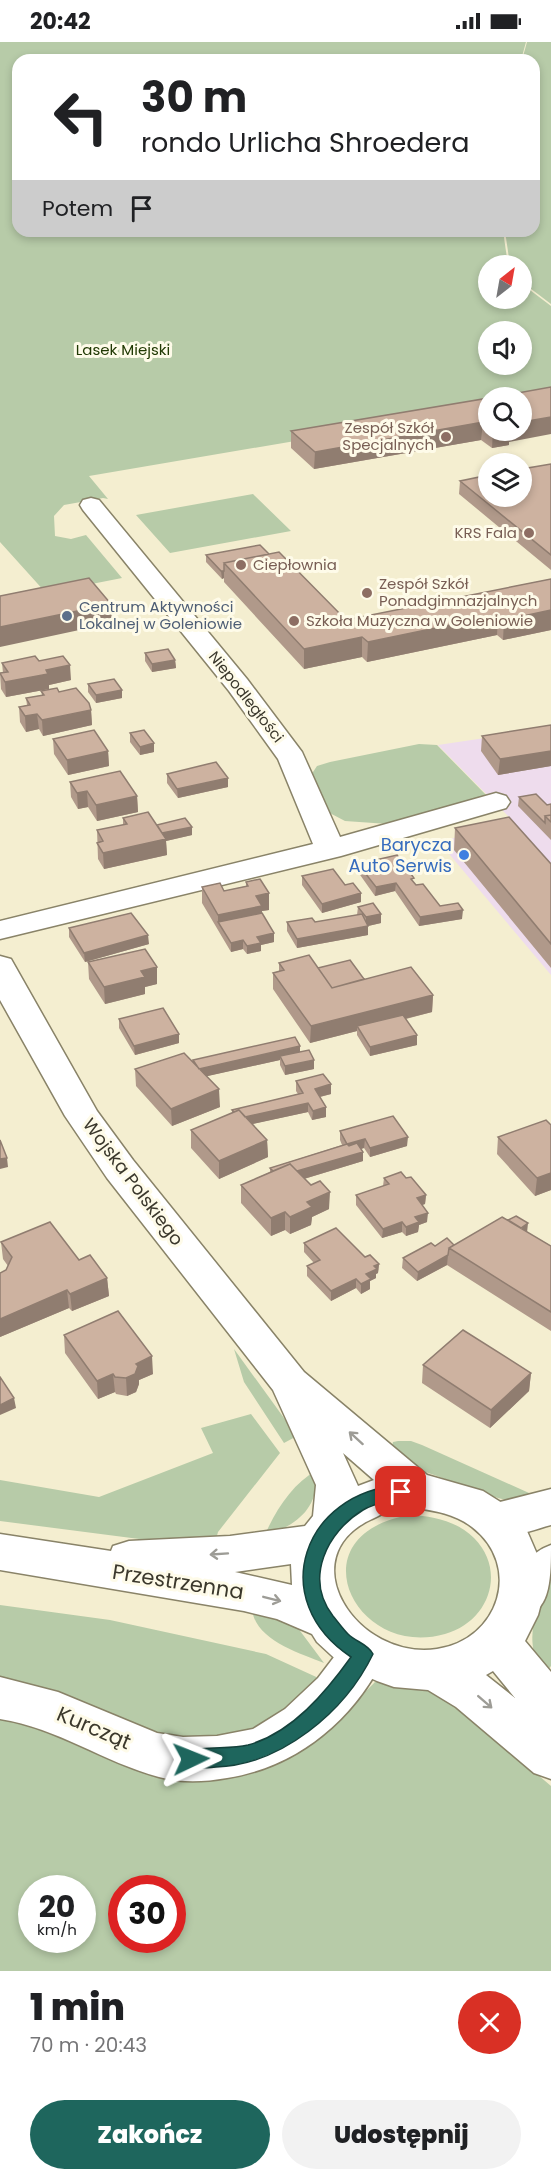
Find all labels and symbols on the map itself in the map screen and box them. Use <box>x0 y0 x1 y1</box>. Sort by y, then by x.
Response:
north arrow <box>478 255 532 309</box>
park label: Lasek Miejski <box>76 339 170 360</box>
place label: Zespół Szkół Specjalnych <box>342 417 434 455</box>
marker: Zespół Szkół Specjalnych <box>439 430 453 444</box>
place label: KRS Fala <box>455 522 517 543</box>
marker: KRS Fala <box>522 526 536 540</box>
place label: Ciepłownia <box>253 554 337 575</box>
marker: Ciepłownia <box>234 558 248 572</box>
place label: Zespół Szkół Ponadgimnazjalnych <box>379 573 537 611</box>
marker: Zespół Szkół Ponadgimnazjalnych <box>360 586 374 600</box>
place label: Centrum Aktywności Lokalnej w Goleniowie <box>79 596 242 634</box>
marker: Centrum Aktywności Lokalnej w Goleniowie <box>60 609 74 623</box>
place label: Szkoła Muzyczna w Goleniowie <box>306 610 533 631</box>
marker: Szkoła Muzyczna w Goleniowie <box>287 614 301 628</box>
street label: Niepodległości <box>204 647 289 747</box>
place label: Barycza Auto Serwis <box>348 832 452 878</box>
marker: Barycza Auto Serwis <box>457 848 471 862</box>
street label: Wojska Polskiego <box>77 1113 190 1251</box>
one-way arrow <box>349 1431 364 1445</box>
pin <box>375 1466 426 1517</box>
one-way arrow <box>209 1549 229 1560</box>
street label: Przestrzenna <box>110 1557 246 1606</box>
one-way arrow <box>263 1593 282 1605</box>
one-way arrow <box>477 1695 492 1709</box>
street label: Kurcząt <box>53 1699 136 1756</box>
position arrow <box>159 1727 223 1791</box>
speed limit sign: 30 <box>108 1875 186 1953</box>

